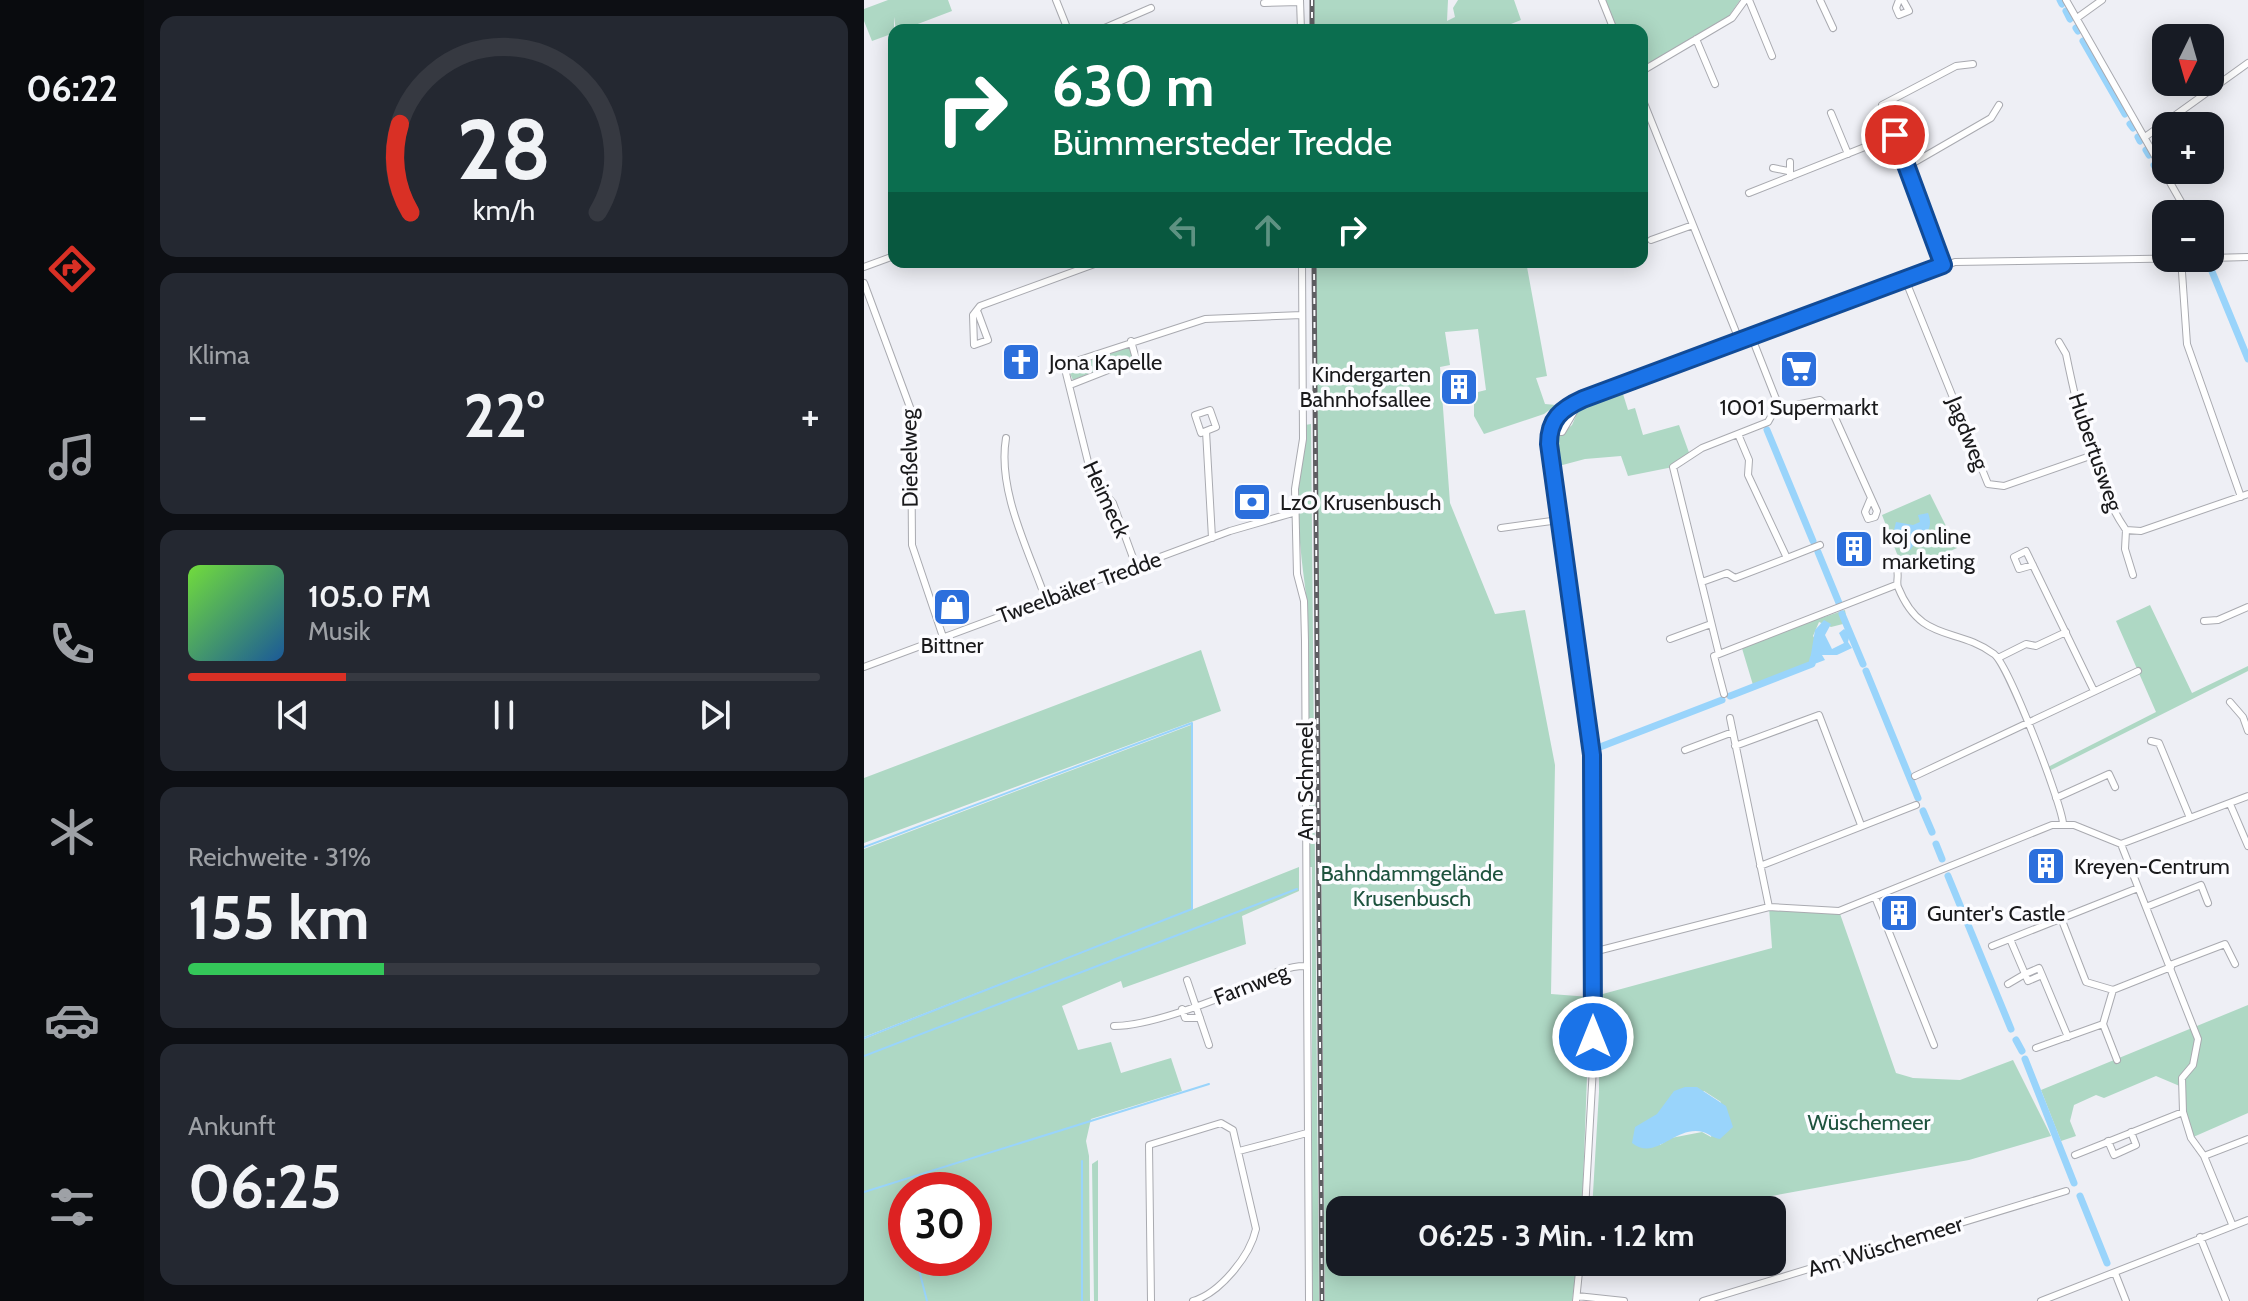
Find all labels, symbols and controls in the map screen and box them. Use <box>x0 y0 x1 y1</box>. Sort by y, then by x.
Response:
north arrow <box>2152 24 2224 96</box>
map controls <box>2152 24 2224 272</box>
text: 630 m <box>1052 52 1214 120</box>
icon: right <box>920 56 1024 160</box>
text: 06:22 <box>26 66 118 110</box>
text: 28 <box>457 98 551 199</box>
pin <box>1861 101 1929 169</box>
button: + <box>2152 112 2224 184</box>
icon: arrive <box>1873 113 1917 157</box>
text: Bümmersteder Tredde <box>1052 120 1392 164</box>
text: km/h <box>473 192 535 227</box>
button: − <box>2152 200 2224 272</box>
icon: left <box>1162 208 1206 252</box>
icon: ahead <box>1246 208 1290 252</box>
icon: right <box>1330 208 1374 252</box>
icon: directions <box>44 241 100 297</box>
text: Klima <box>188 339 250 371</box>
church icon: Jona Kapelle <box>1000 341 1042 383</box>
supermarket icon: 1001 Supermarkt <box>1778 348 1820 390</box>
place label: Jona Kapelle <box>1048 349 1162 376</box>
place label: Kindergarten Bahnhofsallee <box>1299 361 1431 413</box>
building icon: Kindergarten Bahnhofsallee <box>1438 366 1480 408</box>
text: 22° <box>464 379 544 452</box>
text: − <box>188 389 207 442</box>
text: + <box>801 389 820 442</box>
street label: Hubertusweg <box>2063 389 2129 516</box>
street label: Jagdweg <box>1940 391 1995 475</box>
place label: 1001 Supermarkt <box>1720 394 1879 421</box>
street label: Dießelweg <box>895 407 924 508</box>
icon: music <box>44 429 100 485</box>
street label: Heimeck <box>1077 457 1136 542</box>
bank icon: LzO Krusenbusch <box>1231 481 1273 523</box>
place label: LzO Krusenbusch <box>1280 489 1441 516</box>
place label: koj online marketing <box>1882 523 1976 575</box>
building icon: koj online marketing <box>1833 528 1875 570</box>
street label: Tweelbäker Tredde <box>994 545 1165 630</box>
text: 105.0 FM <box>308 578 431 615</box>
shop icon: Bittner <box>931 586 973 628</box>
text: Musik <box>308 615 370 647</box>
icon: phone <box>44 616 100 672</box>
place label: Bittner <box>920 632 984 659</box>
icon: previous <box>271 693 315 737</box>
icon: pause <box>482 693 526 737</box>
icon: next <box>693 693 737 737</box>
street label: Am Schmeel <box>1292 720 1319 841</box>
icon: climate <box>44 804 100 860</box>
text: Reichweite · 31% <box>188 841 371 873</box>
building icon: Kreyen-Centrum <box>2025 845 2067 887</box>
place label: Kreyen-Centrum <box>2074 853 2230 880</box>
park label: Bahndammgelände Krusenbusch <box>1320 860 1504 912</box>
text: 155 km <box>188 881 369 954</box>
building icon: Gunter's Castle <box>1878 892 1920 934</box>
place label: Gunter's Castle <box>1927 900 2065 927</box>
street label: Farnweg <box>1210 958 1293 1011</box>
icon: car <box>44 992 100 1048</box>
position arrow <box>1551 995 1635 1079</box>
park label: Wüschemeer <box>1808 1109 1930 1136</box>
text: Ankunft <box>188 1110 276 1142</box>
text: 06:25 <box>188 1150 341 1223</box>
speed limit sign: 30 <box>888 1172 992 1276</box>
icon: filters <box>44 1179 100 1235</box>
street label: Am Wüschemeer <box>1804 1210 1966 1283</box>
text: 06:25 · 3 Min. · 1.2 km <box>1418 1217 1694 1254</box>

